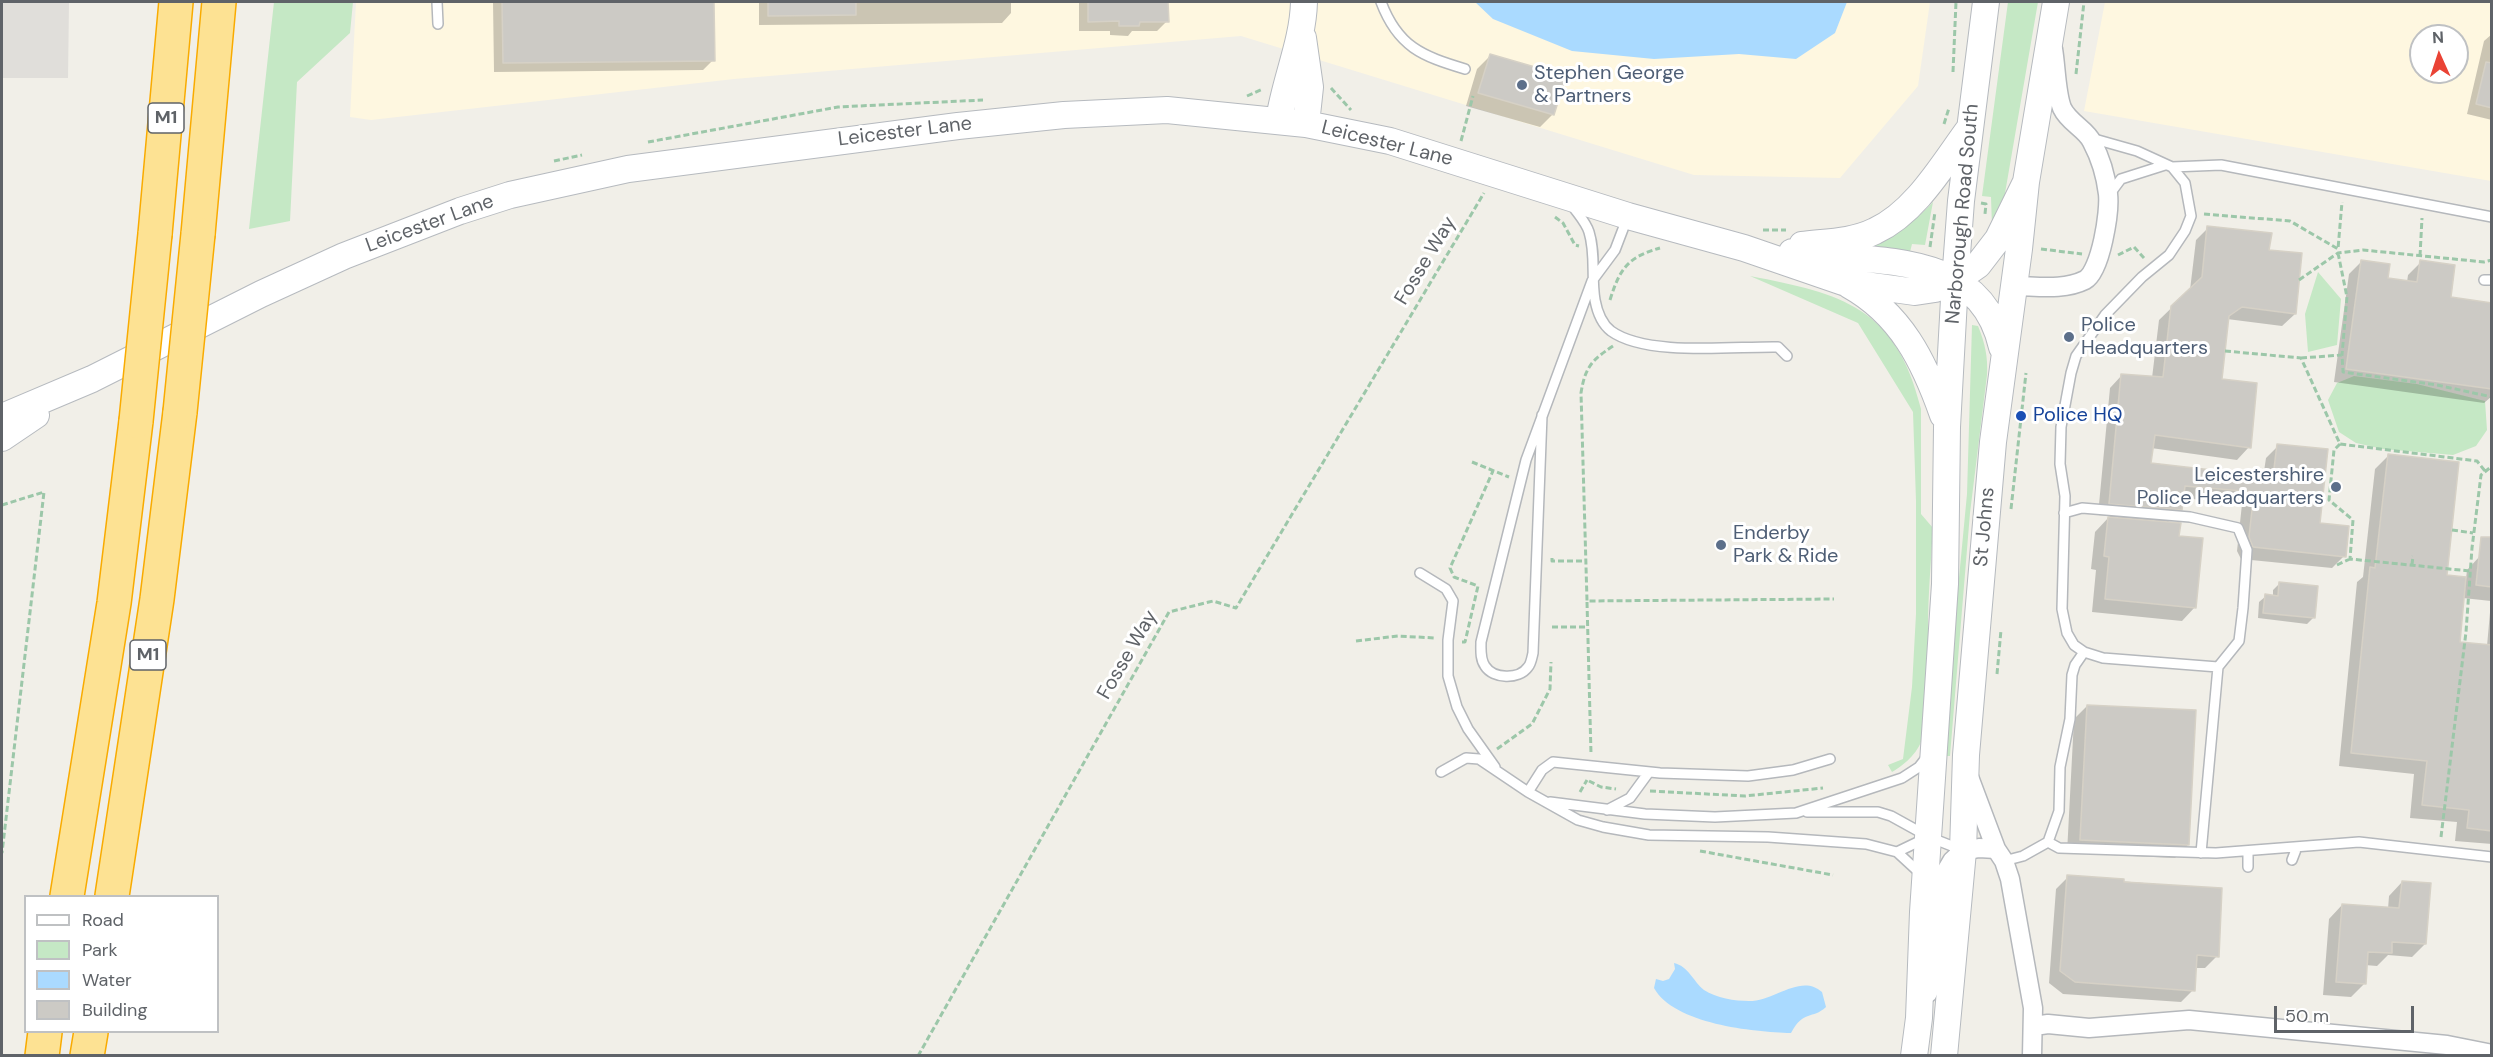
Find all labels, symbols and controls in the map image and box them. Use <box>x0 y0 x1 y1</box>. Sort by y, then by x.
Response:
north arrow <box>2409 24 2469 84</box>
text: N <box>2432 27 2445 48</box>
place label: Stephen George & Partners <box>1534 62 1684 109</box>
marker: Stephen George & Partners <box>1515 78 1529 92</box>
road number: M1 <box>148 103 184 133</box>
street label: Narborough Road South <box>1941 103 1985 325</box>
street label: Leicester Lane <box>837 112 973 152</box>
street label: Leicester Lane <box>1319 116 1455 172</box>
street label: Leicester Lane <box>363 190 497 258</box>
street label: Fosse Way <box>1390 212 1462 310</box>
place label: Police Headquarters <box>2081 314 2208 361</box>
marker: Police Headquarters <box>2062 330 2076 344</box>
place label: Police HQ <box>2033 404 2122 428</box>
marker: Police HQ <box>2014 409 2028 423</box>
place label: Leicestershire Police Headquarters <box>2137 464 2324 511</box>
marker: Leicestershire Police Headquarters <box>2329 480 2343 494</box>
street label: St Johns <box>1970 486 2000 568</box>
place label: Enderby Park & Ride <box>1733 522 1838 569</box>
marker: Enderby Park & Ride <box>1714 538 1728 552</box>
street label: Fosse Way <box>1093 606 1163 704</box>
road number: M1 <box>130 640 166 670</box>
legend <box>24 895 219 1033</box>
text: Road <box>82 908 124 932</box>
text: Park <box>82 938 118 962</box>
text: Water <box>82 968 132 992</box>
scale bar <box>2277 994 2416 1032</box>
text: Building <box>82 998 147 1022</box>
text: 50 m <box>2285 1004 2329 1028</box>

